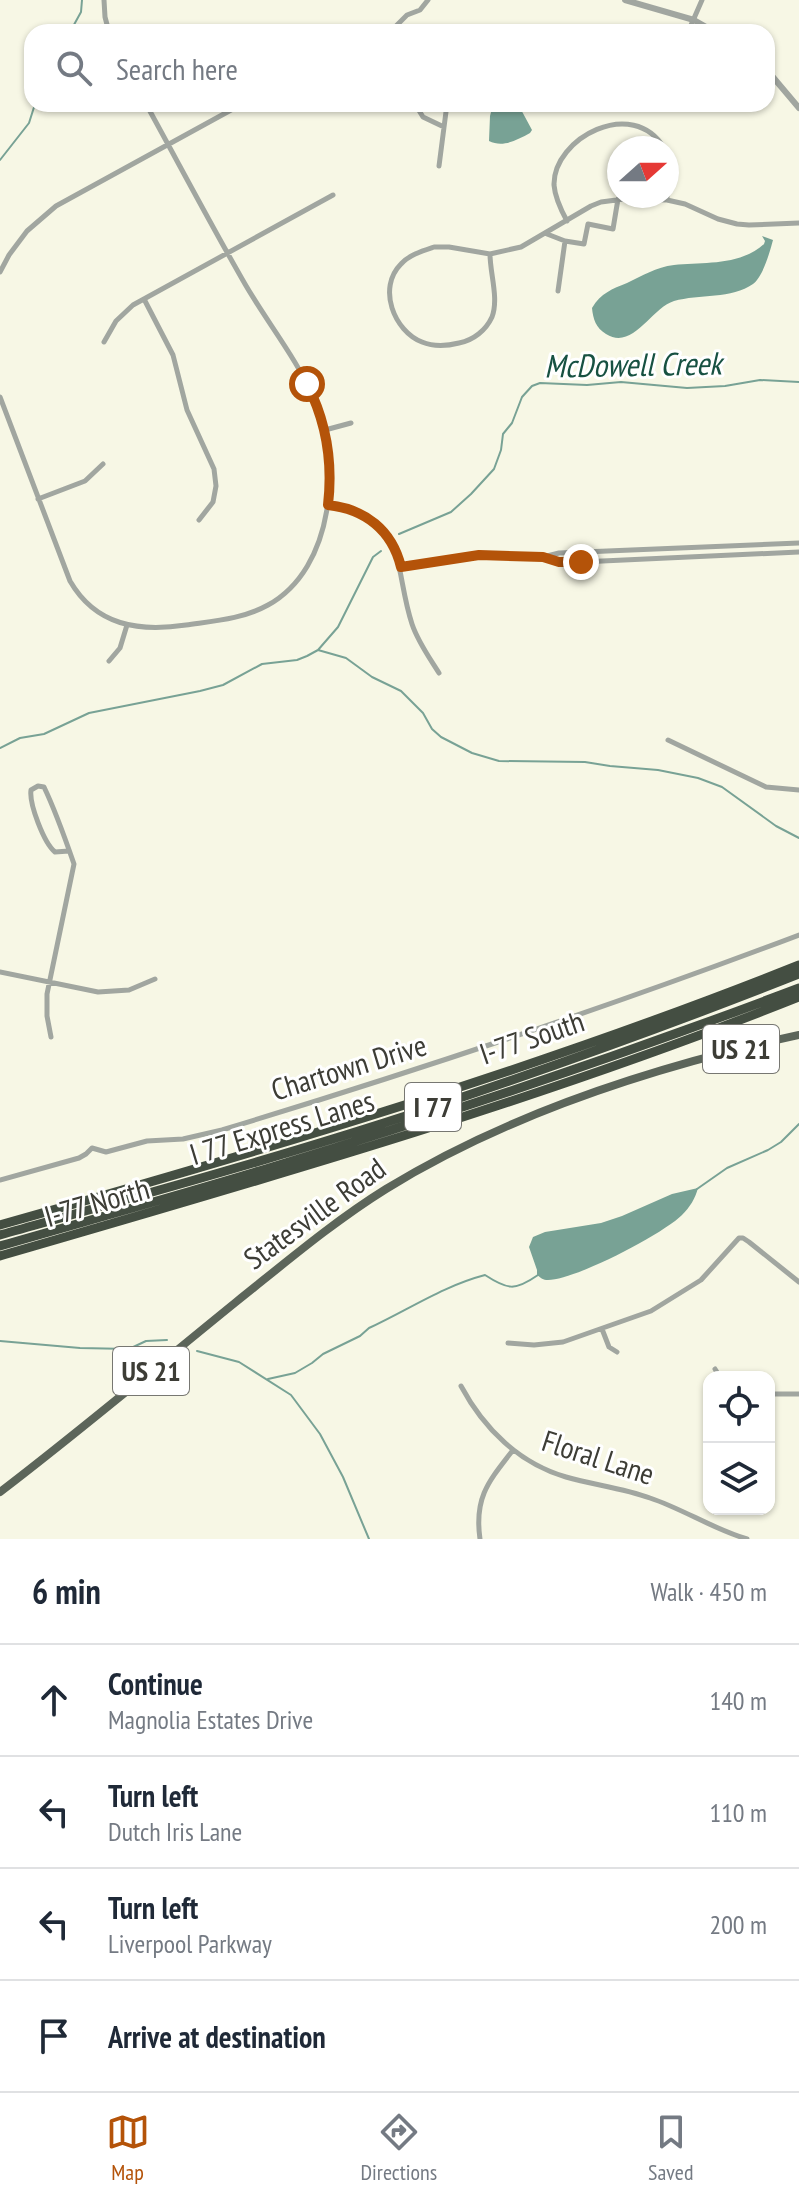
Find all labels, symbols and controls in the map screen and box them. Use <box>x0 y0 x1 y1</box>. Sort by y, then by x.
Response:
search box <box>24 24 775 112</box>
icon: search <box>52 46 96 90</box>
text: Search here <box>116 49 238 88</box>
north arrow <box>607 136 679 208</box>
water label: McDowell Creek <box>544 341 726 387</box>
route start <box>289 366 325 402</box>
route end <box>563 544 599 580</box>
street label: I-77 South <box>474 1001 589 1073</box>
street label: Chartown Drive <box>266 1024 431 1109</box>
road number: US 21 <box>703 1025 779 1073</box>
street label: I 77 Express Lanes <box>185 1080 378 1173</box>
road number: I 77 <box>405 1083 461 1131</box>
street label: Statesville Road <box>236 1148 393 1277</box>
street label: I-77 North <box>40 1168 154 1235</box>
road number: US 21 <box>113 1347 189 1395</box>
map controls <box>703 1371 775 1515</box>
button: locate <box>703 1371 775 1443</box>
street label: Floral Lane <box>538 1420 659 1493</box>
button: layers <box>703 1443 775 1515</box>
text: 6 min <box>32 1569 101 1613</box>
text: Walk · 450 m <box>650 1575 767 1608</box>
text: Continue <box>108 1664 203 1703</box>
icon: ahead <box>32 1678 76 1722</box>
text: 140 m <box>709 1684 767 1717</box>
text: Magnolia Estates Drive <box>108 1703 313 1736</box>
text: Turn left <box>108 1776 198 1815</box>
icon: left <box>32 1790 76 1834</box>
text: 110 m <box>709 1796 767 1829</box>
text: Dutch Iris Lane <box>108 1815 242 1848</box>
text: Turn left <box>108 1888 198 1927</box>
icon: left <box>32 1902 76 1946</box>
text: 200 m <box>709 1908 767 1941</box>
text: Liverpool Parkway <box>108 1927 272 1960</box>
icon: arrive <box>32 2014 76 2058</box>
text: Arrive at destination <box>108 2017 326 2056</box>
tab: Map <box>106 2110 150 2186</box>
tab: Directions <box>361 2110 437 2186</box>
tab: Saved <box>648 2110 693 2186</box>

